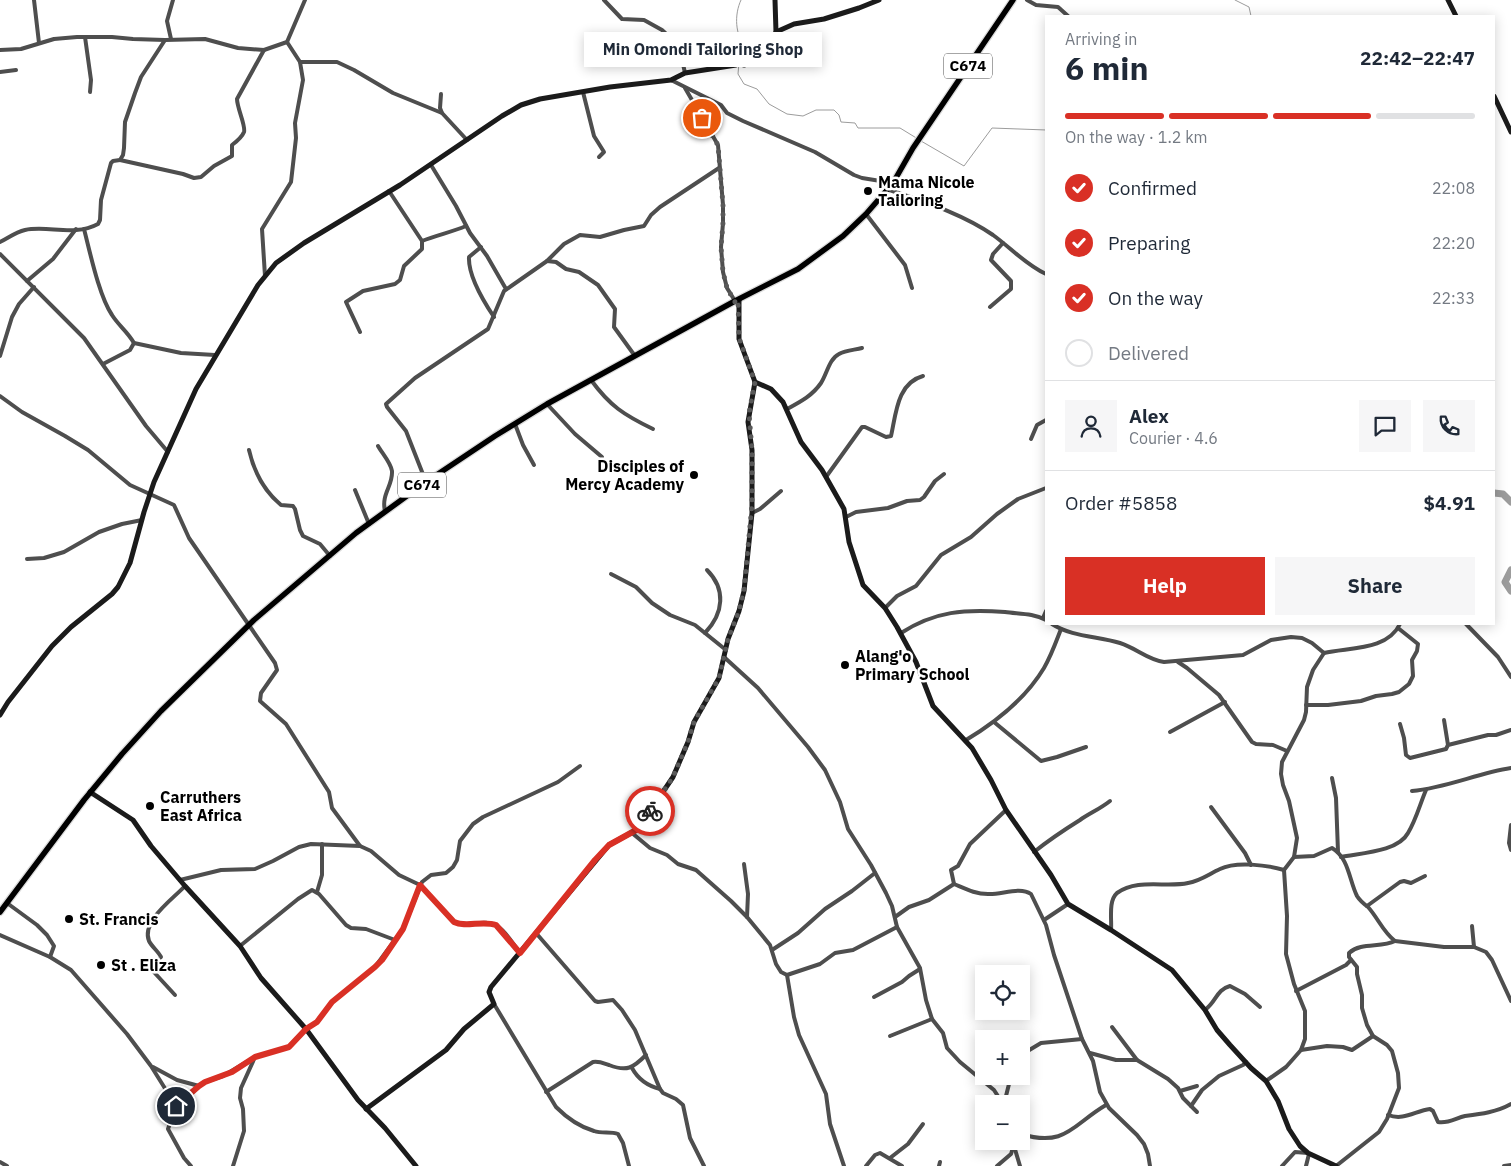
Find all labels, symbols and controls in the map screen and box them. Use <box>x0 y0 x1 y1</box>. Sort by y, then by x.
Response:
text: Arriving in <box>1065 29 1137 49</box>
callout: Min Omondi Tailoring Shop <box>583 33 821 68</box>
text: Min Omondi Tailoring Shop <box>603 39 803 59</box>
text: 22:42–22:47 <box>1360 46 1475 70</box>
text: 6 min <box>1065 47 1149 89</box>
road number: C674 <box>944 54 992 78</box>
pin <box>681 97 723 139</box>
icon: bag <box>688 104 716 132</box>
text: On the way · 1.2 km <box>1065 127 1208 147</box>
place label: Mama Nicole Tailoring <box>878 172 975 210</box>
icon: check <box>1065 174 1093 202</box>
text: Confirmed <box>1108 176 1197 200</box>
text: 22:08 <box>1432 178 1475 198</box>
marker: Mama Nicole Tailoring <box>862 185 874 197</box>
icon: check <box>1065 229 1093 257</box>
text: Preparing <box>1108 231 1190 255</box>
text: 22:20 <box>1432 233 1475 253</box>
icon: check <box>1065 284 1093 312</box>
text: On the way <box>1108 286 1203 310</box>
text: 22:33 <box>1432 288 1475 308</box>
text: Delivered <box>1108 341 1189 365</box>
button: person <box>1065 400 1117 452</box>
button: chat <box>1359 400 1411 452</box>
button: phone <box>1423 400 1475 452</box>
text: Alex <box>1129 404 1169 428</box>
text: Courier · 4.6 <box>1129 428 1218 448</box>
place label: Disciples of Mercy Academy <box>565 456 684 494</box>
marker: Disciples of Mercy Academy <box>688 469 700 481</box>
road number: C674 <box>398 472 446 498</box>
text: Order #5858 <box>1065 491 1177 515</box>
text: $4.91 <box>1423 491 1475 515</box>
button: Help <box>1065 557 1265 615</box>
button: Share <box>1275 557 1475 615</box>
place label: Alang'o Primary School <box>855 646 970 684</box>
marker: Alang'o Primary School <box>839 659 851 671</box>
courier <box>625 786 675 836</box>
place label: Carruthers East Africa <box>160 787 242 825</box>
icon: bike <box>636 797 664 825</box>
marker: Carruthers East Africa <box>144 800 156 812</box>
place label: St. Francis <box>79 909 158 929</box>
marker: St. Francis <box>63 913 75 925</box>
place label: St . Eliza <box>111 955 176 975</box>
marker: St . Eliza <box>95 959 107 971</box>
map controls <box>975 965 1030 1150</box>
button: locate <box>975 965 1030 1020</box>
button: + <box>975 1030 1030 1085</box>
pin <box>155 1085 197 1127</box>
icon: home <box>162 1092 190 1120</box>
button: − <box>975 1095 1030 1150</box>

